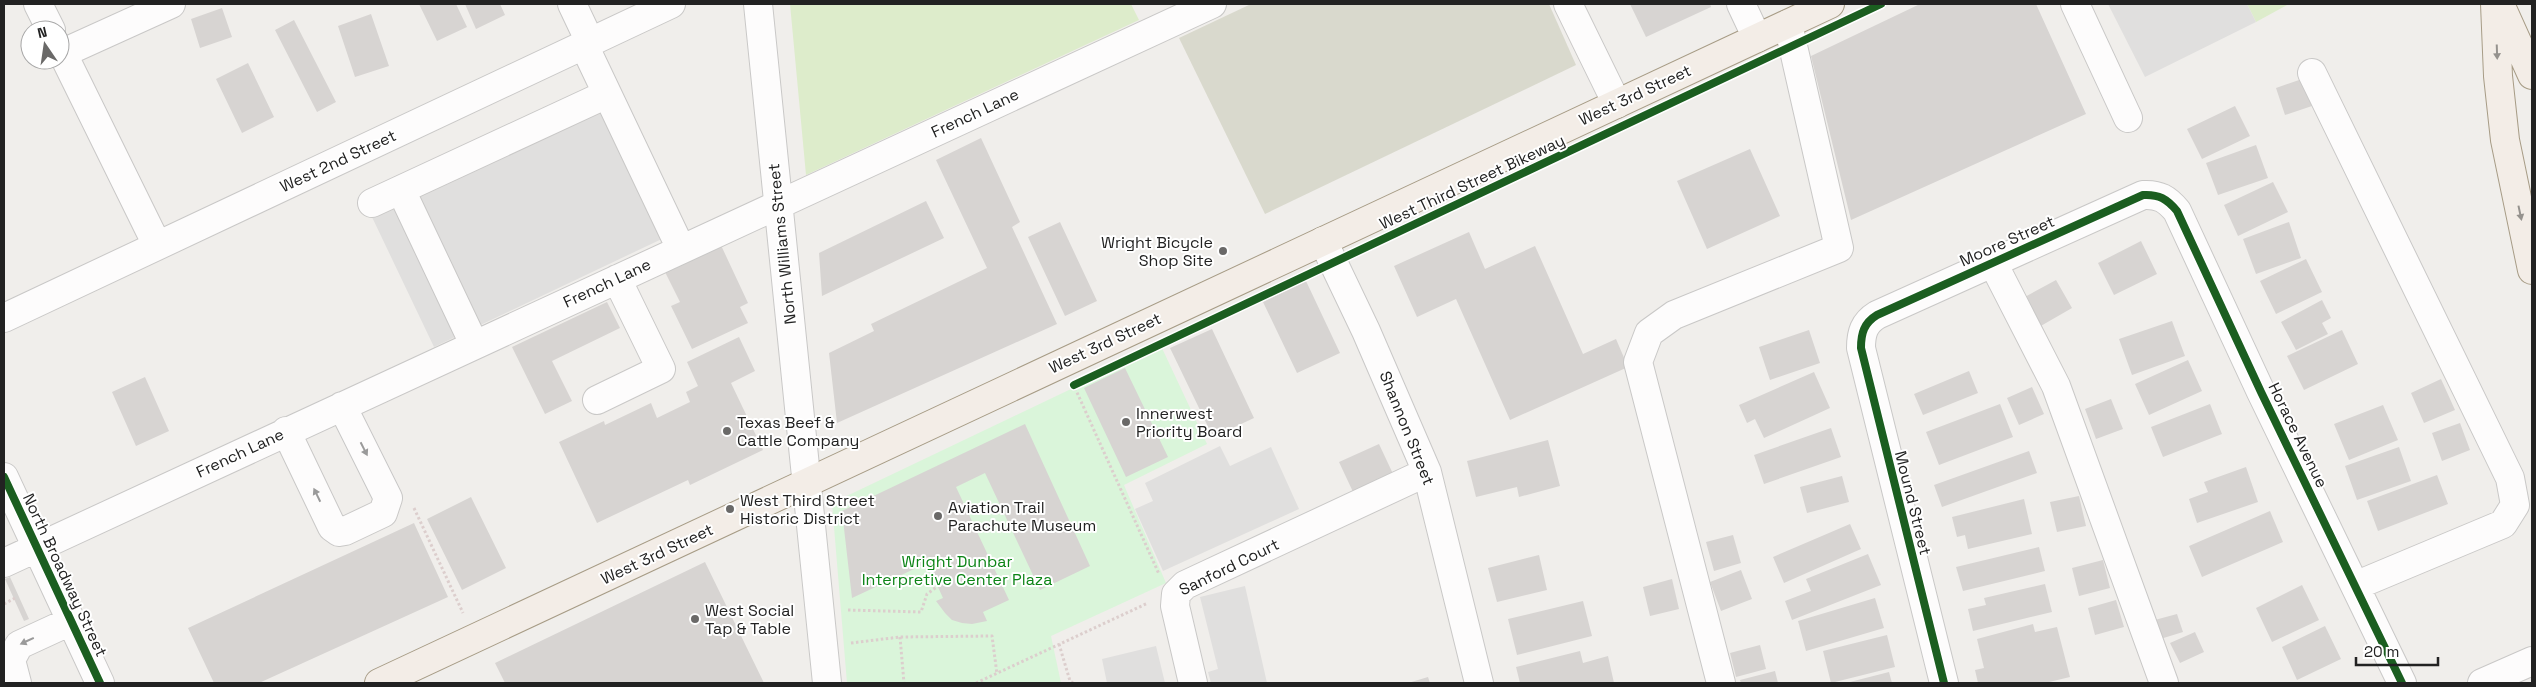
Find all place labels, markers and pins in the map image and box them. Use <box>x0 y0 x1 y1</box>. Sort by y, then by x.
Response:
place label: Wright Bicycle Shop Site <box>1101 232 1213 271</box>
marker: Wright Bicycle Shop Site <box>1217 245 1229 257</box>
place label: Innerwest Priority Board <box>1136 403 1242 442</box>
place label: Texas Beef & Cattle Company <box>737 412 859 451</box>
marker: Innerwest Priority Board <box>1120 416 1132 428</box>
marker: Texas Beef & Cattle Company <box>721 425 733 437</box>
place label: West Third Street Historic District <box>740 490 875 529</box>
place label: Aviation Trail Parachute Museum <box>948 497 1096 536</box>
marker: West Third Street Historic District <box>724 503 736 515</box>
marker: Aviation Trail Parachute Museum <box>932 510 944 522</box>
place label: West Social Tap & Table <box>705 600 794 639</box>
marker: West Social Tap & Table <box>689 613 701 625</box>

